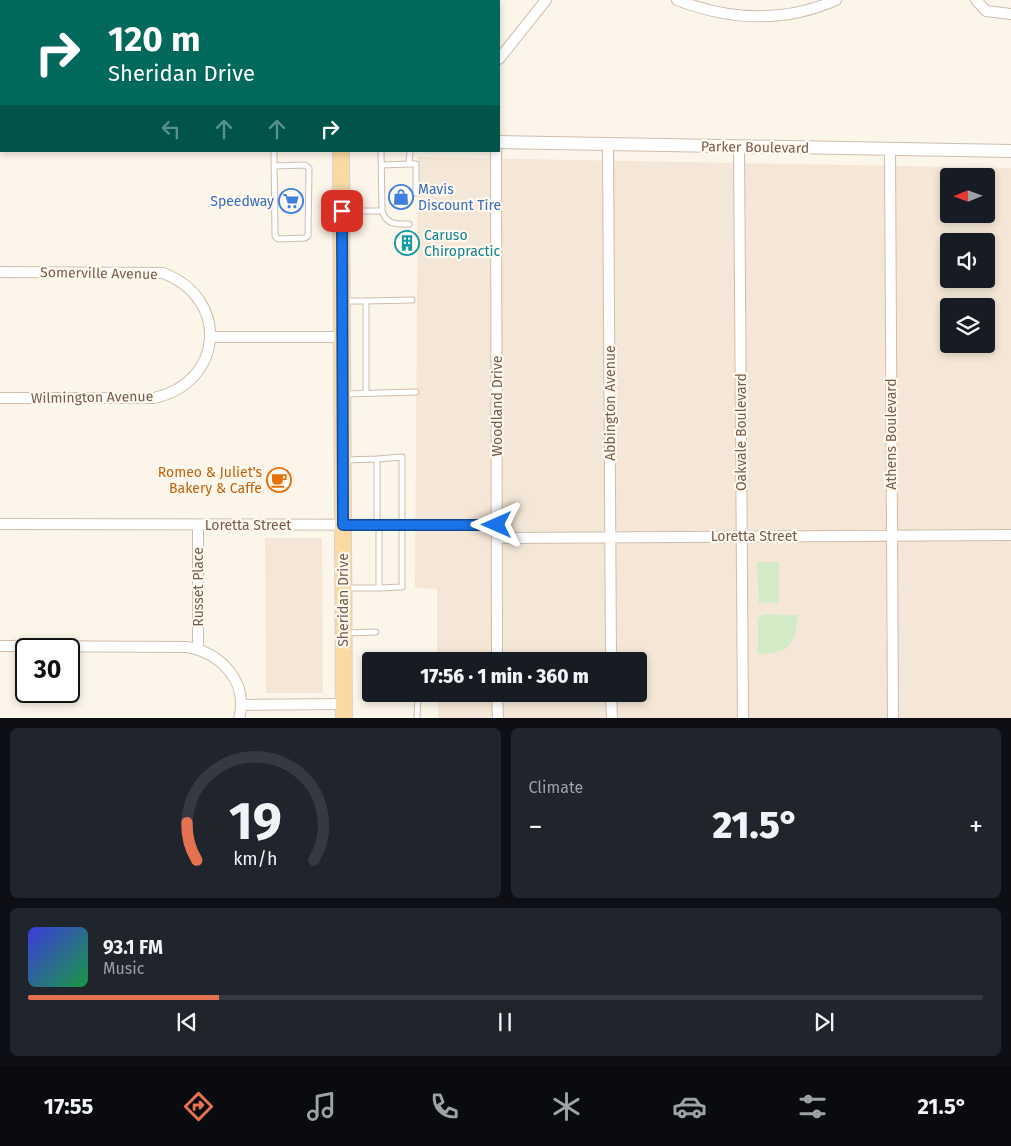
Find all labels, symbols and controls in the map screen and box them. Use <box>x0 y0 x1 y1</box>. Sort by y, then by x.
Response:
text: 120 m <box>108 18 201 60</box>
icon: right <box>25 20 90 85</box>
text: Sheridan Drive <box>108 60 255 87</box>
icon: left <box>157 115 185 143</box>
icon: ahead <box>210 115 238 143</box>
icon: ahead <box>263 115 291 143</box>
icon: right <box>316 115 344 143</box>
street label: Parker Boulevard <box>701 138 809 157</box>
north arrow <box>940 168 995 222</box>
map controls <box>940 168 995 353</box>
place label: Mavis Discount Tire <box>418 181 501 214</box>
shop icon: Mavis Discount Tire <box>388 184 414 210</box>
supermarket icon: Speedway <box>278 188 304 214</box>
pin <box>321 190 363 232</box>
place label: Speedway <box>210 193 274 210</box>
icon: arrive <box>328 197 356 225</box>
place label: Caruso Chiropractic <box>424 227 501 260</box>
building icon: Caruso Chiropractic <box>394 230 420 256</box>
button: sound <box>940 233 995 288</box>
street label: Somerville Avenue <box>40 264 158 283</box>
button: layers <box>940 298 995 353</box>
street label: Abbington Avenue <box>602 345 619 461</box>
street label: Woodland Drive <box>489 356 506 456</box>
street label: Oakvale Boulevard <box>733 373 750 491</box>
street label: Athens Boulevard <box>883 378 900 490</box>
street label: Wilmington Avenue <box>31 388 153 407</box>
place label: Romeo & Juliet's Bakery & Caffe <box>158 464 262 497</box>
cafe icon: Romeo & Juliet's Bakery & Caffe <box>266 467 292 493</box>
position arrow <box>470 498 522 550</box>
street label: Loretta Street <box>205 517 292 534</box>
street label: Loretta Street <box>711 528 798 545</box>
street label: Russet Place <box>190 547 207 627</box>
street label: Sheridan Drive <box>335 553 352 647</box>
speed limit sign: 30 <box>15 638 80 703</box>
text: 17:56 · 1 min · 360 m <box>420 665 589 688</box>
text: Climate <box>529 778 583 797</box>
text: 19 <box>229 790 282 853</box>
text: 21.5° <box>712 802 799 848</box>
text: − <box>529 810 543 843</box>
text: + <box>969 810 983 843</box>
text: km/h <box>233 848 277 870</box>
text: 93.1 FM <box>103 936 163 959</box>
text: Music <box>103 959 144 978</box>
icon: previous <box>173 1008 201 1036</box>
icon: pause <box>491 1008 519 1036</box>
icon: next <box>810 1008 838 1036</box>
icon: directions <box>181 1089 216 1124</box>
icon: music <box>304 1089 339 1124</box>
icon: phone <box>427 1089 462 1124</box>
icon: climate <box>549 1089 584 1124</box>
icon: car <box>672 1089 707 1124</box>
icon: filters <box>795 1089 830 1124</box>
text: 17:55 <box>44 1093 93 1120</box>
text: 21.5° <box>917 1093 967 1120</box>

